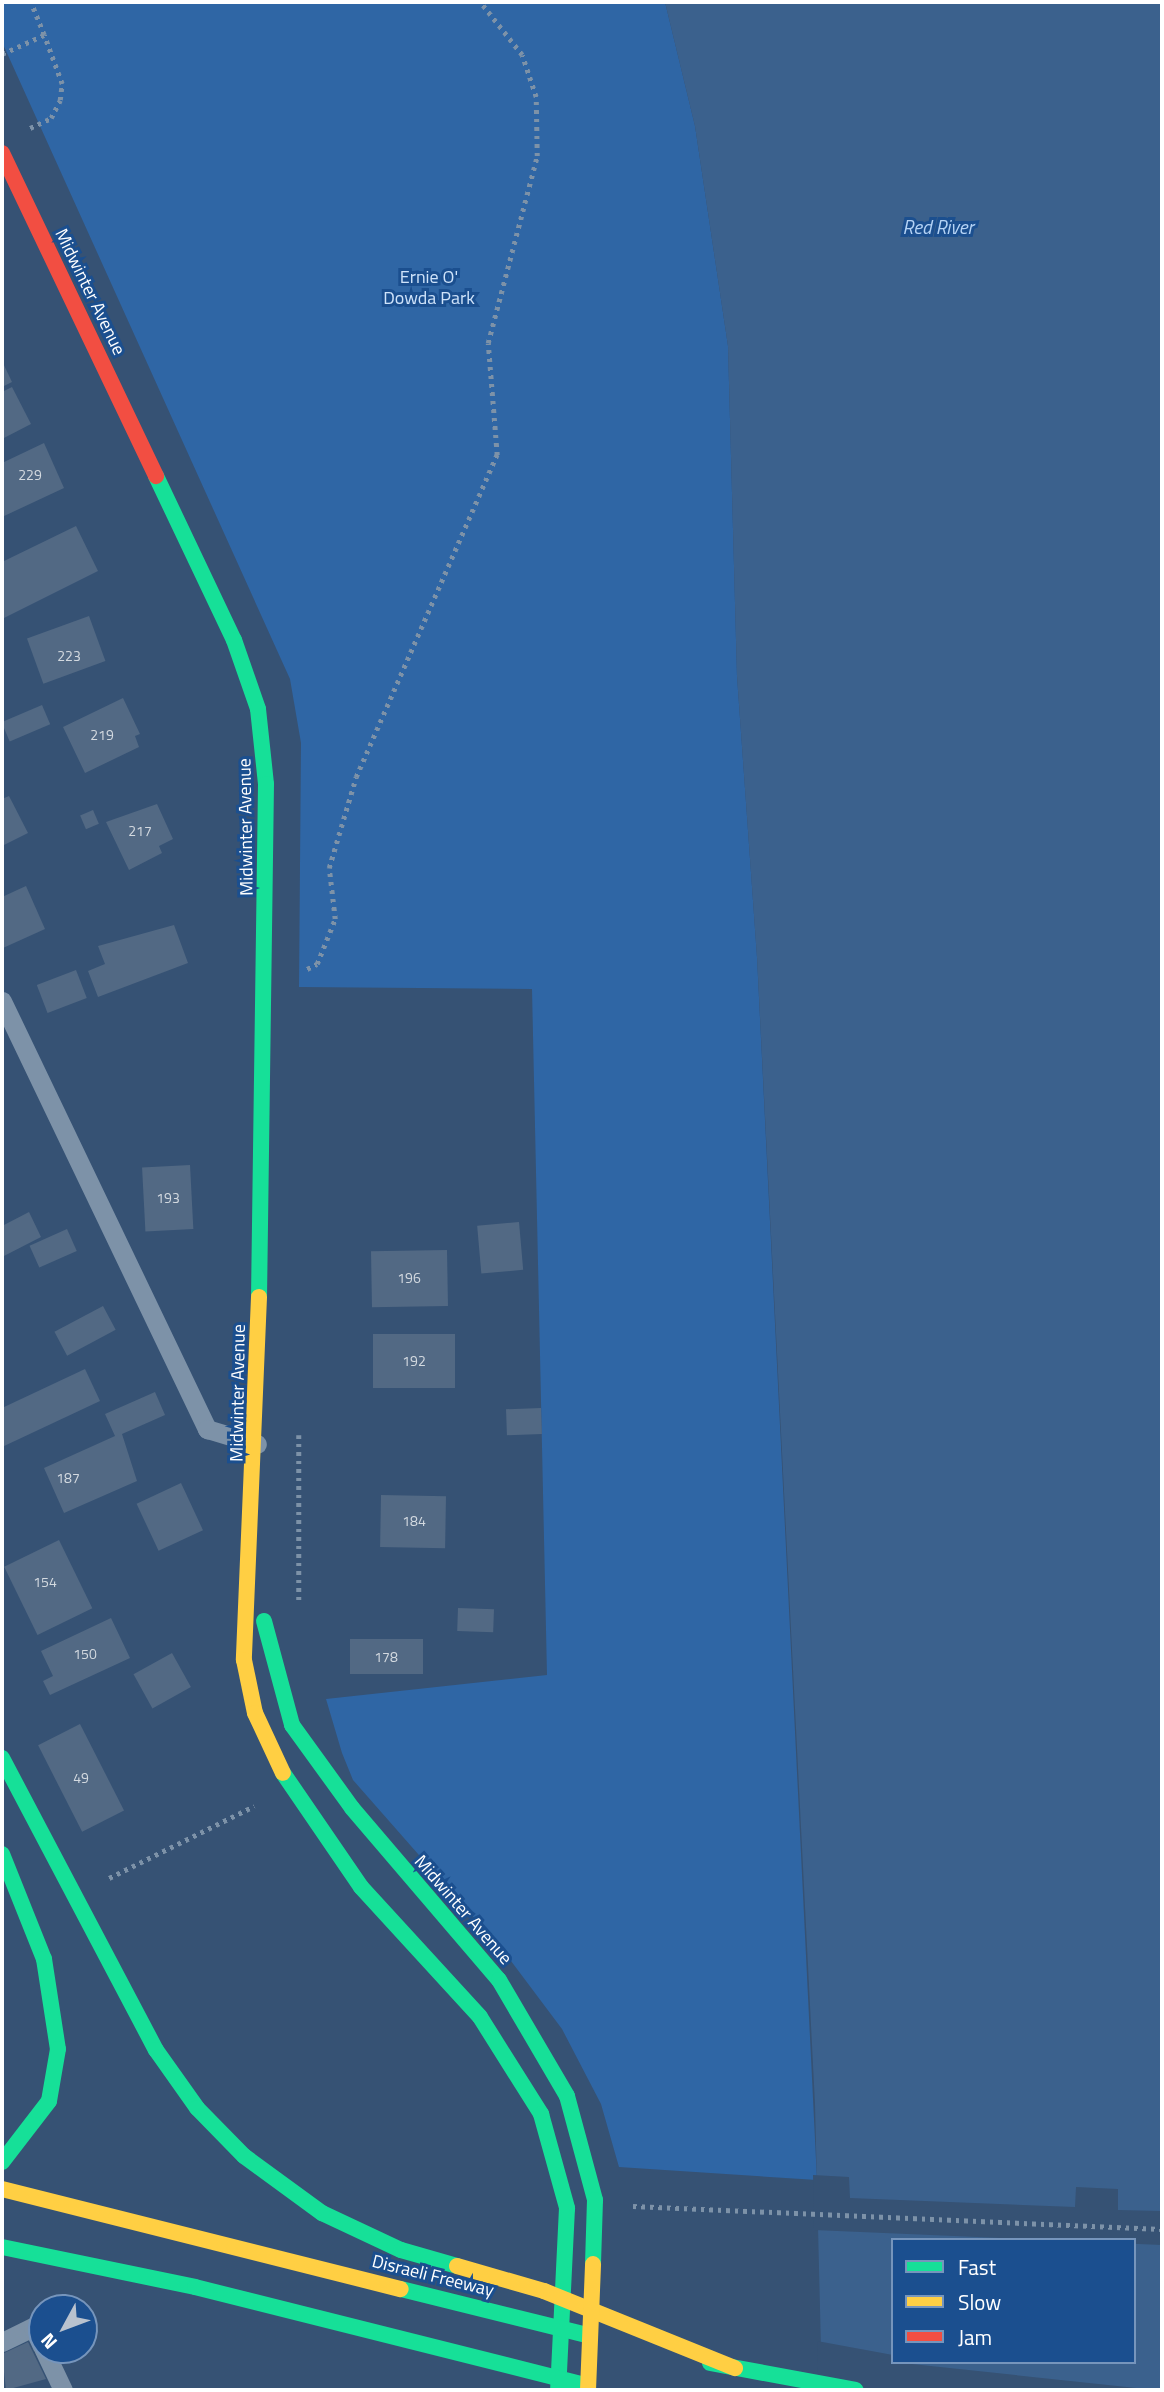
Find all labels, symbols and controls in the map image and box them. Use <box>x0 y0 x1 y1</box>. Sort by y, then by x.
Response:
water label: Red River <box>903 216 973 238</box>
street label: Midwinter Avenue <box>50 225 130 359</box>
park label: Ernie O' Dowda Park <box>383 267 475 310</box>
house number: 229 <box>18 467 42 483</box>
house number: 223 <box>57 648 81 664</box>
house number: 219 <box>90 727 114 743</box>
street label: Midwinter Avenue <box>234 758 258 896</box>
house number: 217 <box>128 823 152 839</box>
house number: 193 <box>156 1190 180 1206</box>
house number: 196 <box>397 1270 421 1286</box>
street label: Midwinter Avenue <box>226 1324 250 1462</box>
house number: 192 <box>402 1353 426 1369</box>
house number: 187 <box>56 1470 80 1486</box>
house number: 184 <box>402 1513 426 1529</box>
house number: 154 <box>33 1574 57 1590</box>
house number: 150 <box>73 1646 97 1662</box>
house number: 178 <box>374 1649 398 1665</box>
house number: 49 <box>73 1770 89 1786</box>
street label: Midwinter Avenue <box>410 1851 516 1969</box>
legend <box>891 2238 1136 2364</box>
street label: Disraeli Freeway <box>370 2250 496 2302</box>
text: Fast <box>958 2251 996 2283</box>
text: Slow <box>958 2286 1001 2318</box>
north arrow <box>28 2294 98 2364</box>
text: Jam <box>958 2321 992 2353</box>
text: N <box>33 2327 64 2356</box>

